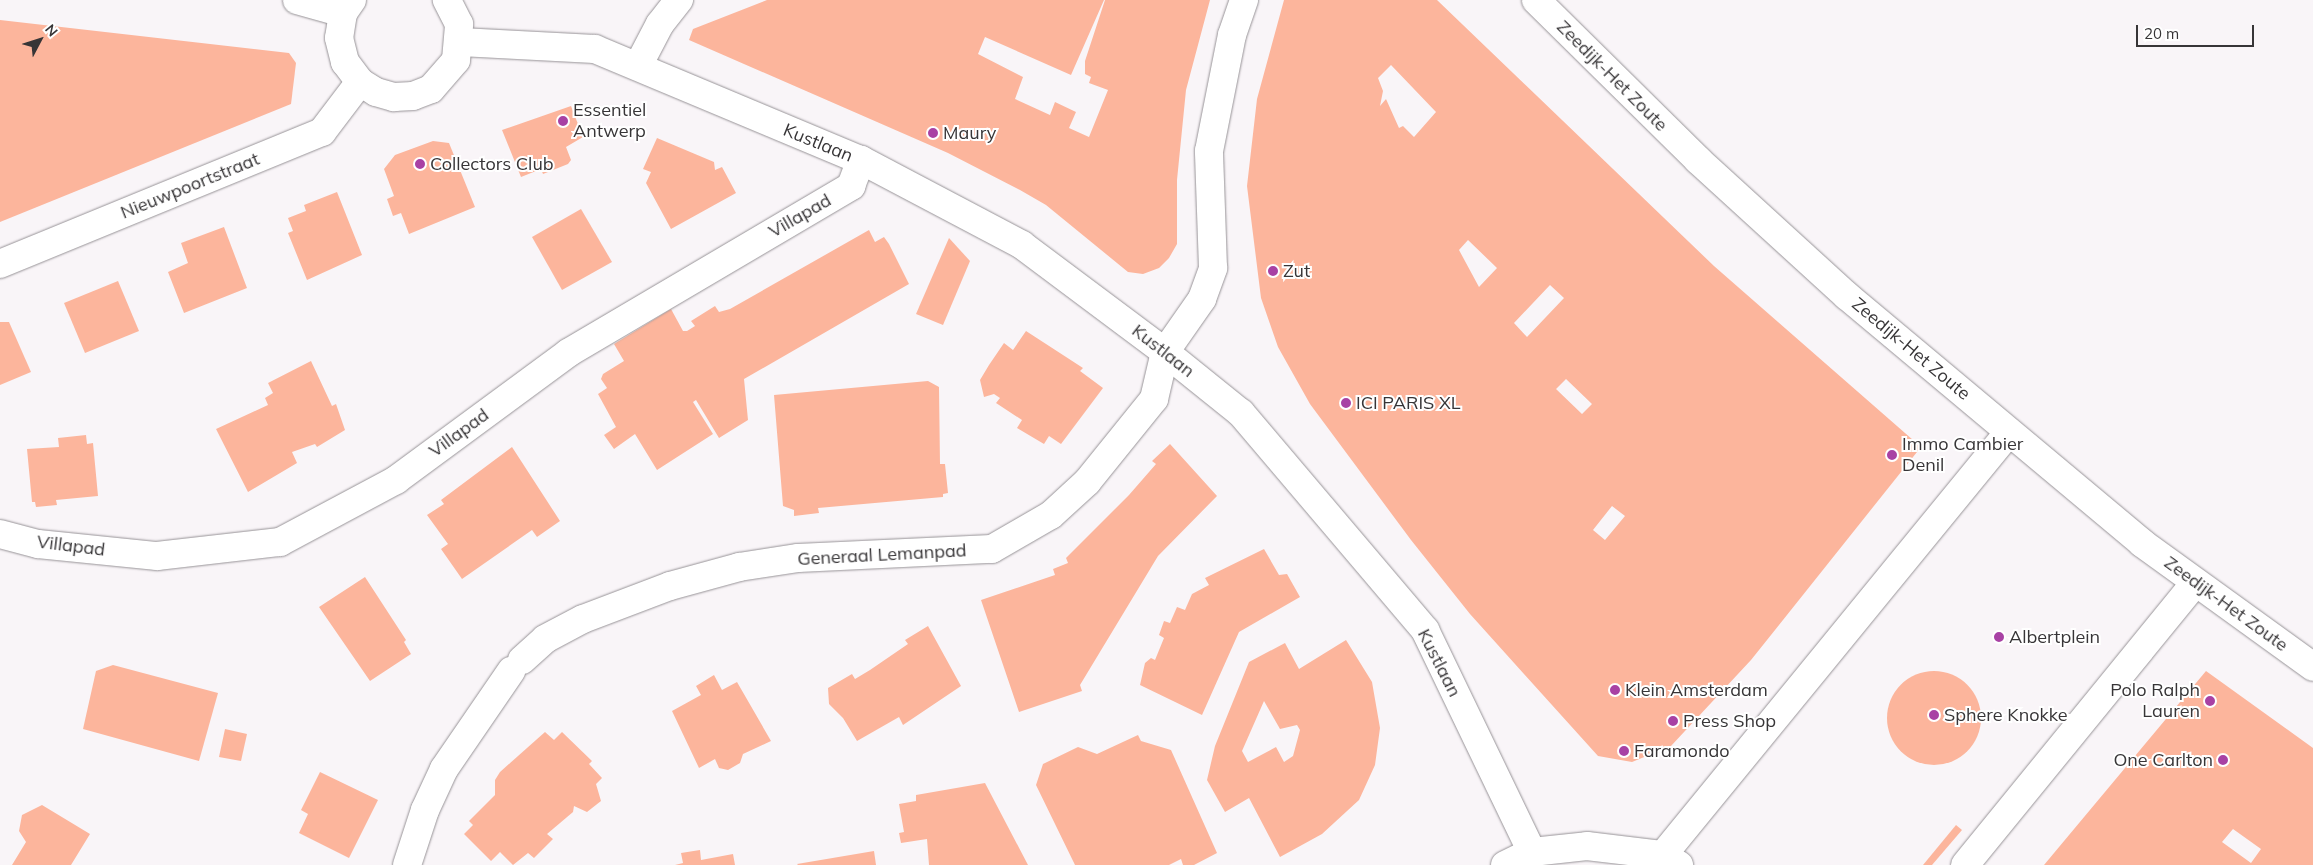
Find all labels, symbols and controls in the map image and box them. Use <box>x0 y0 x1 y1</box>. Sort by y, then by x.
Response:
north arrow <box>15 15 65 65</box>
scale bar <box>2138 15 2256 47</box>
street label: Zeedijk-Het Zoute <box>1552 16 1672 136</box>
text: N <box>41 21 62 40</box>
text: 20 m <box>2144 24 2179 43</box>
place label: Essentiel Antwerp <box>573 100 646 142</box>
marker: Essentiel Antwerp <box>557 115 569 127</box>
street label: Kustlaan <box>780 119 856 167</box>
place label: Maury <box>943 122 996 144</box>
marker: Maury <box>927 127 939 139</box>
street label: Nieuwpoortstraat <box>117 148 263 224</box>
place label: Collectors Club <box>430 153 554 175</box>
marker: Collectors Club <box>414 158 426 170</box>
street label: Villapad <box>765 189 835 243</box>
place label: Zut <box>1283 260 1310 282</box>
marker: Zut <box>1267 265 1279 277</box>
street label: Zeedijk-Het Zoute <box>1848 293 1974 405</box>
street label: Kustlaan <box>1128 320 1198 382</box>
place label: ICI PARIS XL <box>1356 392 1461 414</box>
marker: ICI PARIS XL <box>1340 397 1352 409</box>
street label: Villapad <box>425 404 493 462</box>
place label: Immo Cambier Denil <box>1902 434 2023 476</box>
marker: Immo Cambier Denil <box>1886 449 1898 461</box>
street label: Villapad <box>36 531 106 561</box>
street label: Generaal Lemanpad <box>797 540 967 570</box>
street label: Zeedijk-Het Zoute <box>2160 552 2292 656</box>
street label: Kustlaan <box>1413 625 1465 701</box>
place label: Albertplein <box>2009 626 2100 648</box>
marker: Albertplein <box>1993 631 2005 643</box>
place label: Klein Amsterdam <box>1625 679 1768 701</box>
place label: Polo Ralph Lauren <box>2110 680 2200 722</box>
marker: Klein Amsterdam <box>1609 684 1621 696</box>
marker: Polo Ralph Lauren <box>2204 695 2216 707</box>
place label: Sphere Knokke <box>1944 704 2068 726</box>
marker: Sphere Knokke <box>1928 709 1940 721</box>
place label: Press Shop <box>1683 710 1776 732</box>
marker: Press Shop <box>1667 715 1679 727</box>
place label: Faramondo <box>1634 740 1730 762</box>
marker: Faramondo <box>1618 745 1630 757</box>
place label: One Carlton <box>2113 749 2213 771</box>
marker: One Carlton <box>2217 754 2229 766</box>

